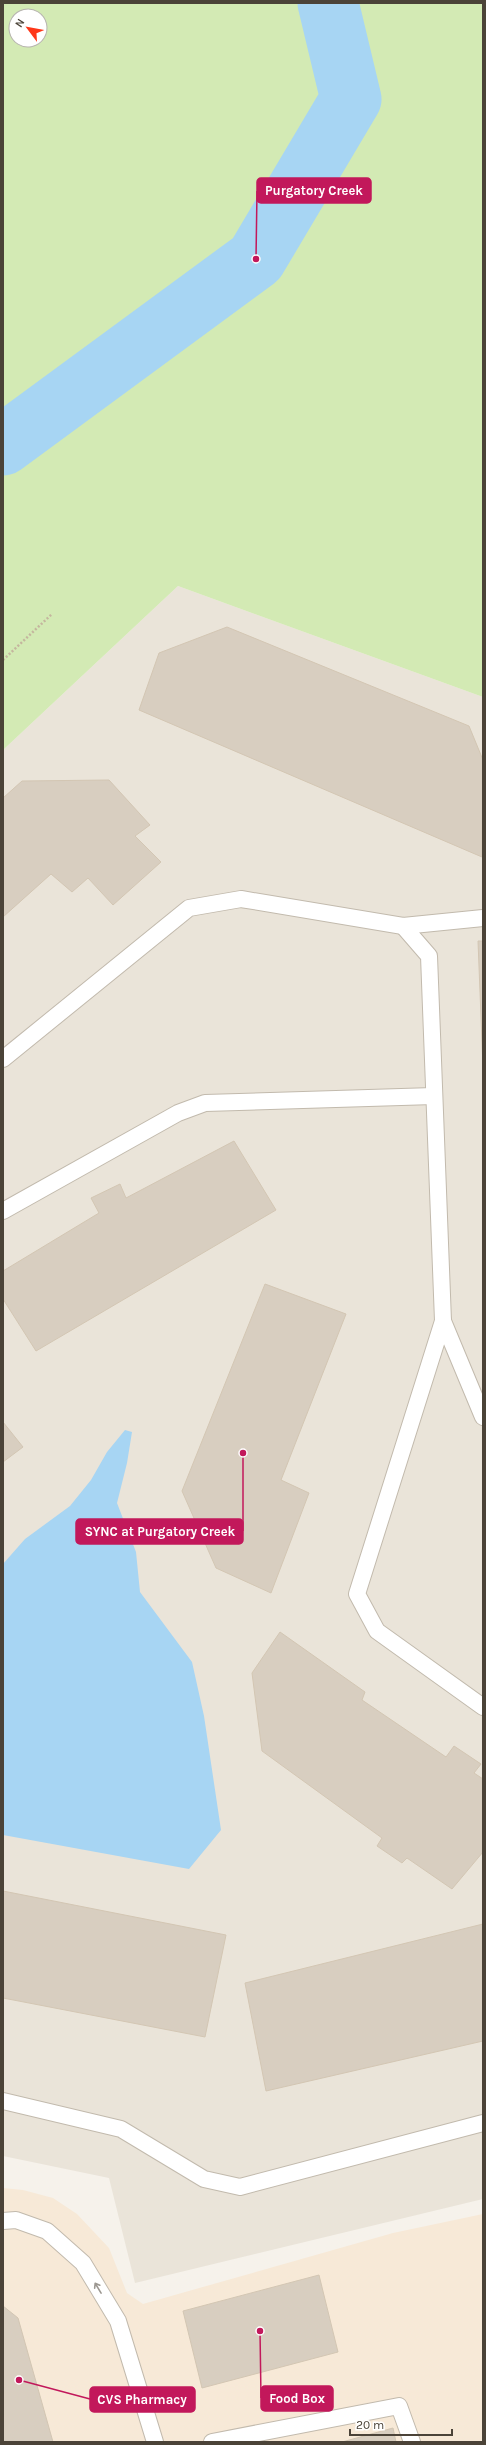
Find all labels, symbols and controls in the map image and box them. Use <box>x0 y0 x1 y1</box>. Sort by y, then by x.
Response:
north arrow <box>8 8 48 48</box>
text: N <box>12 16 28 30</box>
callout: Purgatory Creek <box>257 178 371 203</box>
text: Purgatory Creek <box>265 183 363 198</box>
callout: SYNC at Purgatory Creek <box>76 1519 243 1544</box>
text: SYNC at Purgatory Creek <box>85 1524 236 1539</box>
one-way arrow <box>93 2282 101 2294</box>
callout: Food Box <box>261 2386 333 2411</box>
callout: CVS Pharmacy <box>90 2387 195 2412</box>
text: Food Box <box>269 2391 325 2406</box>
text: CVS Pharmacy <box>97 2392 187 2407</box>
scale bar <box>350 2411 452 2437</box>
text: 20 m <box>356 2418 384 2432</box>

